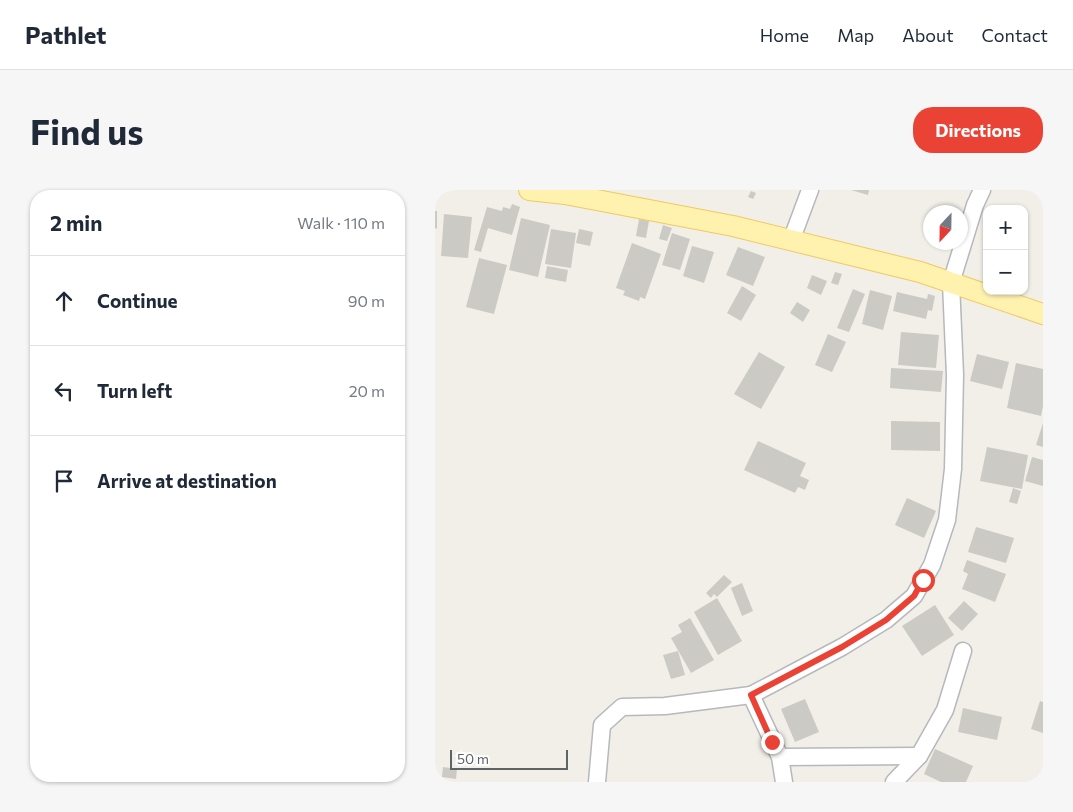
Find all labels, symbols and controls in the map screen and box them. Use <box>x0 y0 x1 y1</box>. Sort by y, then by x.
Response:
text: Pathlet <box>25 20 106 49</box>
text: Home <box>760 24 809 46</box>
text: Map <box>837 24 874 46</box>
text: About <box>902 24 954 46</box>
text: Contact <box>982 24 1048 46</box>
button: Directions <box>913 107 1043 153</box>
text: Find us <box>30 109 144 152</box>
north arrow <box>923 205 968 250</box>
map controls <box>983 205 1028 295</box>
button: + <box>983 205 1028 250</box>
text: 2 min <box>50 210 102 235</box>
text: Walk · 110 m <box>297 213 385 232</box>
button: − <box>983 250 1028 295</box>
icon: ahead <box>50 287 78 315</box>
text: Continue <box>97 289 177 312</box>
text: 90 m <box>348 291 385 310</box>
icon: left <box>50 377 78 405</box>
text: Turn left <box>97 379 172 402</box>
text: 20 m <box>349 381 385 400</box>
icon: arrive <box>50 467 78 495</box>
text: Arrive at destination <box>97 469 277 492</box>
route start <box>912 569 935 592</box>
route end <box>761 731 784 754</box>
scale bar <box>450 747 567 770</box>
text: 50 m <box>457 750 489 767</box>

